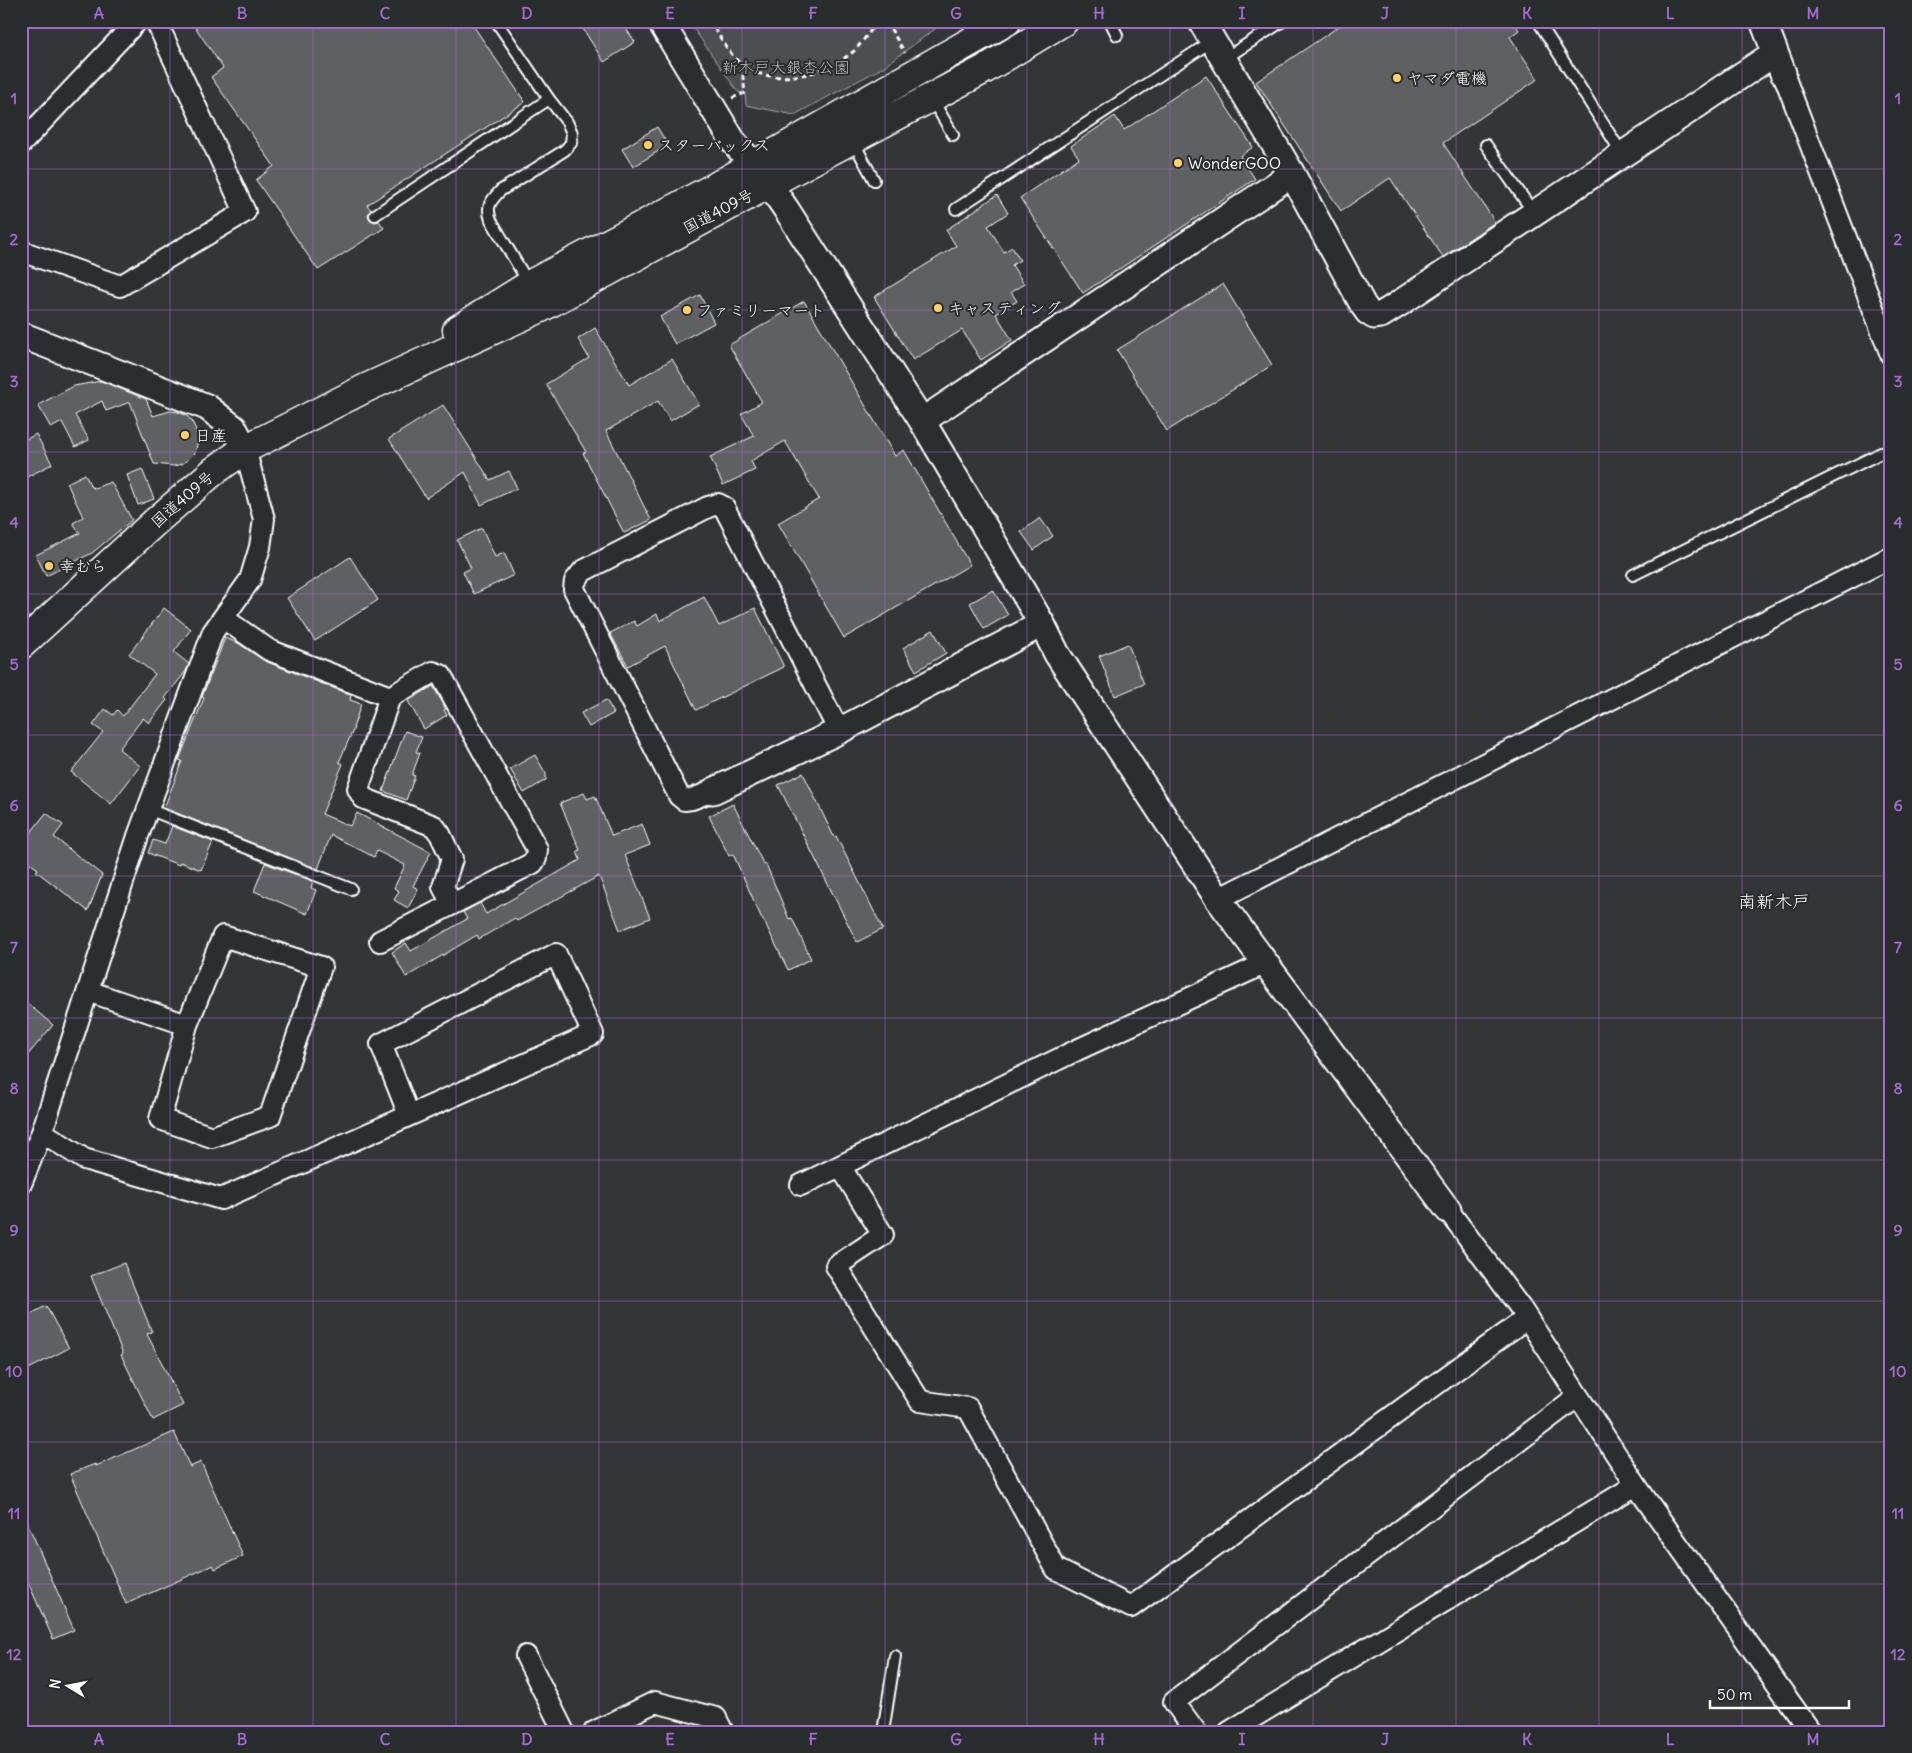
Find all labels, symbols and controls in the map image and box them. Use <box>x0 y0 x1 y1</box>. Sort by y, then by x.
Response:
text: A <box>94 3 104 23</box>
text: B <box>237 3 248 23</box>
text: C <box>380 3 391 23</box>
text: D <box>521 3 533 23</box>
text: E <box>665 3 675 23</box>
text: F <box>808 3 818 23</box>
text: G <box>950 3 962 23</box>
text: H <box>1093 3 1105 23</box>
text: I <box>1239 3 1246 23</box>
text: J <box>1381 3 1390 23</box>
text: K <box>1522 3 1532 23</box>
text: L <box>1666 3 1675 23</box>
text: M <box>1807 3 1820 23</box>
park label: 新木戸大銀杏公園 <box>722 57 850 77</box>
place label: ヤマダ電機 <box>1407 68 1487 88</box>
marker: ヤマダ電機 <box>1391 72 1403 84</box>
text: 1 <box>11 88 17 108</box>
text: 1 <box>1895 88 1901 108</box>
place label: スターバックス <box>658 135 770 155</box>
marker: スターバックス <box>642 139 654 151</box>
place label: WonderGOO <box>1188 153 1281 173</box>
marker: WonderGOO <box>1172 157 1184 169</box>
street label: 国道409号 <box>679 184 757 238</box>
text: 2 <box>10 229 19 249</box>
text: 2 <box>1894 229 1903 249</box>
place label: キャスティング <box>948 298 1061 318</box>
place label: ファミリーマート <box>697 300 825 320</box>
marker: キャスティング <box>932 302 944 314</box>
marker: ファミリーマート <box>681 304 693 316</box>
text: 3 <box>9 371 19 391</box>
text: 3 <box>1893 371 1903 391</box>
place label: 日産 <box>195 425 227 445</box>
marker: 日産 <box>179 429 191 441</box>
street label: 国道409号 <box>146 466 218 532</box>
text: 4 <box>9 512 19 532</box>
text: 4 <box>1893 512 1903 532</box>
place label: 幸むら <box>59 556 107 576</box>
marker: 幸むら <box>43 560 55 572</box>
text: 5 <box>9 654 19 674</box>
text: 5 <box>1893 654 1903 674</box>
text: 6 <box>9 795 19 815</box>
text: 6 <box>1893 795 1903 815</box>
district label: 南新木戸 <box>1738 890 1810 913</box>
text: 7 <box>10 937 18 957</box>
text: 7 <box>1894 937 1902 957</box>
text: 8 <box>9 1078 19 1098</box>
text: 8 <box>1893 1078 1903 1098</box>
text: 9 <box>9 1220 19 1240</box>
text: 9 <box>1893 1220 1903 1240</box>
text: 10 <box>6 1361 22 1381</box>
text: 10 <box>1890 1361 1906 1381</box>
text: 11 <box>8 1503 20 1523</box>
text: 11 <box>1892 1503 1904 1523</box>
text: 12 <box>6 1644 22 1664</box>
text: 12 <box>1890 1644 1906 1664</box>
north arrow <box>42 1660 92 1710</box>
text: N <box>45 1677 65 1690</box>
scale bar <box>1710 1678 1848 1710</box>
text: 50 m <box>1717 1685 1752 1704</box>
text: A <box>94 1729 104 1749</box>
text: B <box>237 1729 248 1749</box>
text: C <box>380 1729 391 1749</box>
text: D <box>521 1729 533 1749</box>
text: E <box>665 1729 675 1749</box>
text: F <box>808 1729 818 1749</box>
text: G <box>950 1729 962 1749</box>
text: H <box>1093 1729 1105 1749</box>
text: I <box>1239 1729 1246 1749</box>
text: J <box>1381 1729 1390 1749</box>
text: K <box>1522 1729 1532 1749</box>
text: L <box>1666 1729 1675 1749</box>
text: M <box>1807 1729 1820 1749</box>

